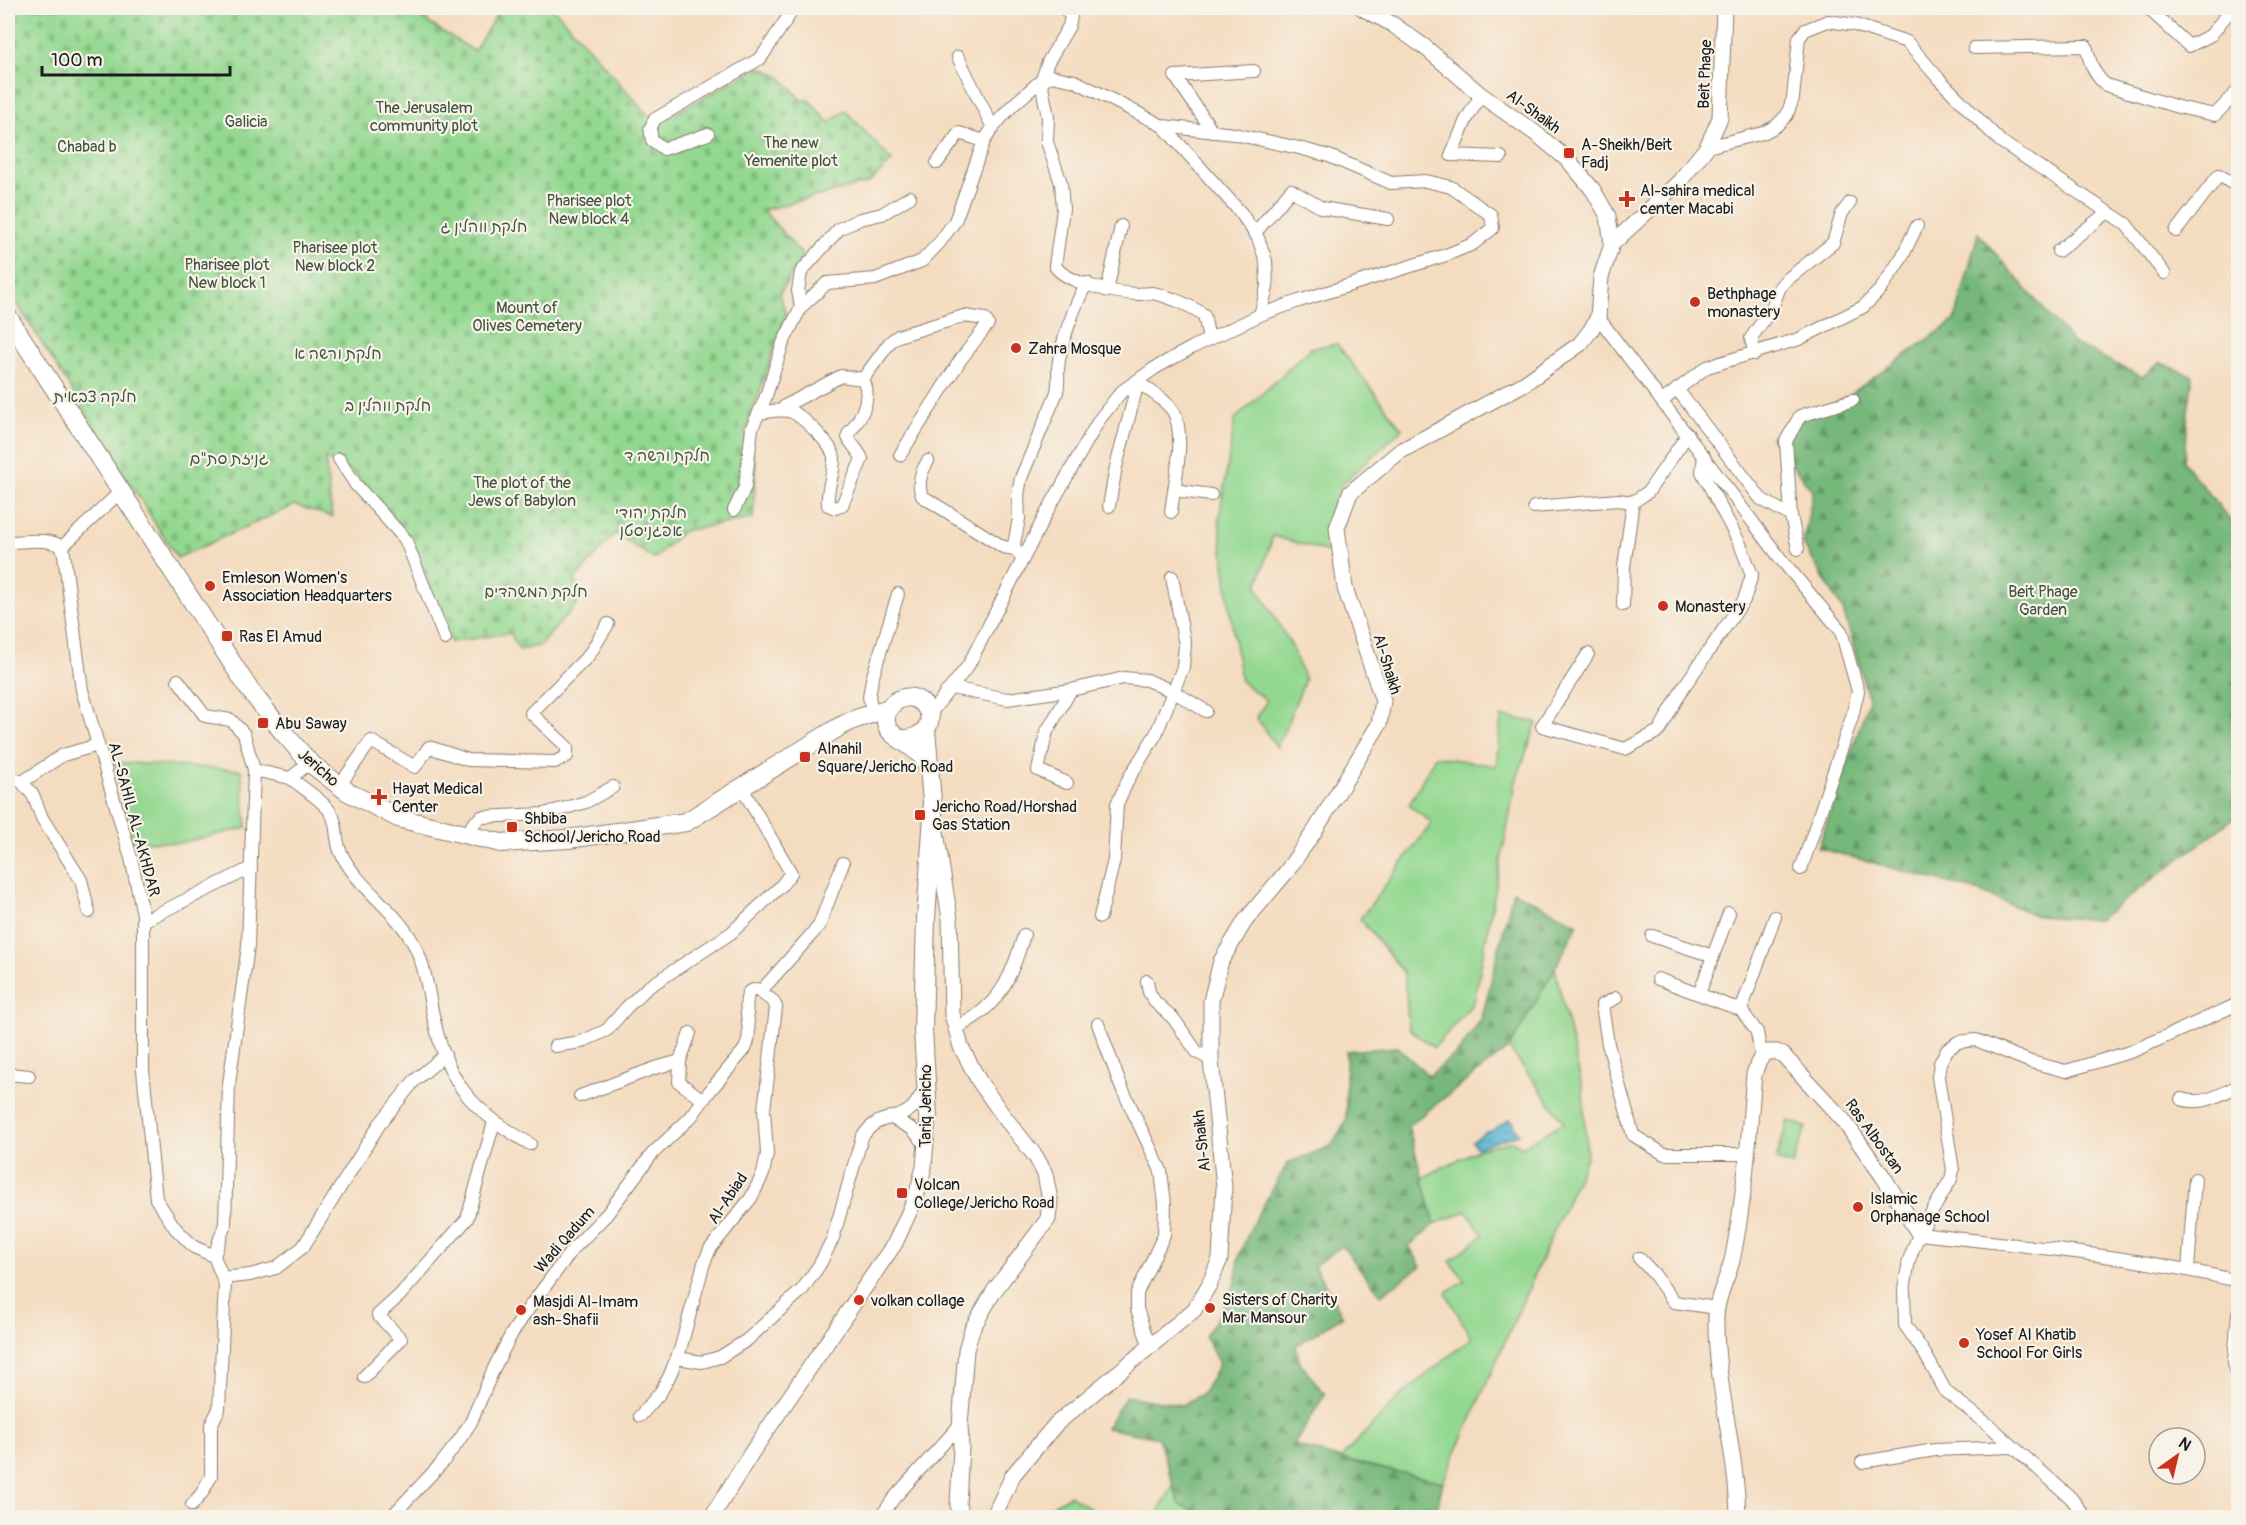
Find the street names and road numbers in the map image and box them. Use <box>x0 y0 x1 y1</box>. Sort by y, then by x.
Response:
street label: Beit Phage <box>1694 39 1716 109</box>
street label: Al-Shaikh <box>1502 85 1564 138</box>
street label: Al-Shaikh <box>1368 632 1406 697</box>
street label: AL-SAHIL AL-AKHDAR <box>104 740 164 899</box>
street label: Jericho <box>294 744 343 791</box>
street label: Tariq Jericho <box>916 1064 936 1148</box>
street label: Ras Albostan <box>1840 1095 1908 1178</box>
street label: Al-Shaikh <box>1189 1109 1215 1173</box>
street label: Al-Abiad <box>703 1169 752 1228</box>
street label: Wadi Qadum <box>530 1202 599 1277</box>

